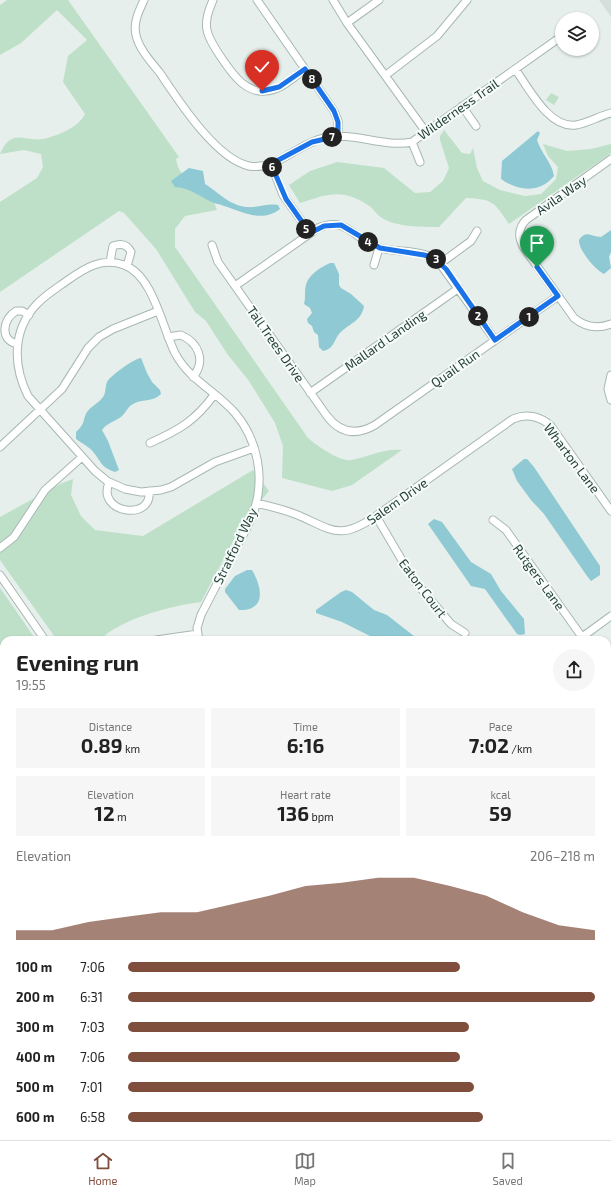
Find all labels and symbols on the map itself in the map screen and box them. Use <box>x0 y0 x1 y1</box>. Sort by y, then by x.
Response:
pin <box>245 50 279 91</box>
pin: 8 <box>302 69 322 89</box>
street label: Wilderness Trail <box>414 75 502 143</box>
pin: 7 <box>322 127 342 147</box>
pin: 6 <box>262 157 282 177</box>
street label: Avila Way <box>533 172 589 218</box>
pin: 5 <box>296 219 316 239</box>
pin <box>520 226 554 267</box>
pin: 4 <box>358 232 378 252</box>
pin: 3 <box>426 249 446 269</box>
street label: Tall Trees Drive <box>244 303 308 385</box>
street label: Mallard Landing <box>341 306 429 374</box>
pin: 2 <box>468 306 488 326</box>
pin: 1 <box>519 307 539 327</box>
street label: Quail Run <box>428 345 482 391</box>
street label: Wharton Lane <box>541 420 603 496</box>
street label: Salem Drive <box>364 474 430 528</box>
street label: Stratford Way <box>210 505 260 587</box>
street label: Rutgers Lane <box>510 541 568 613</box>
street label: Eaton Court <box>396 555 450 621</box>

